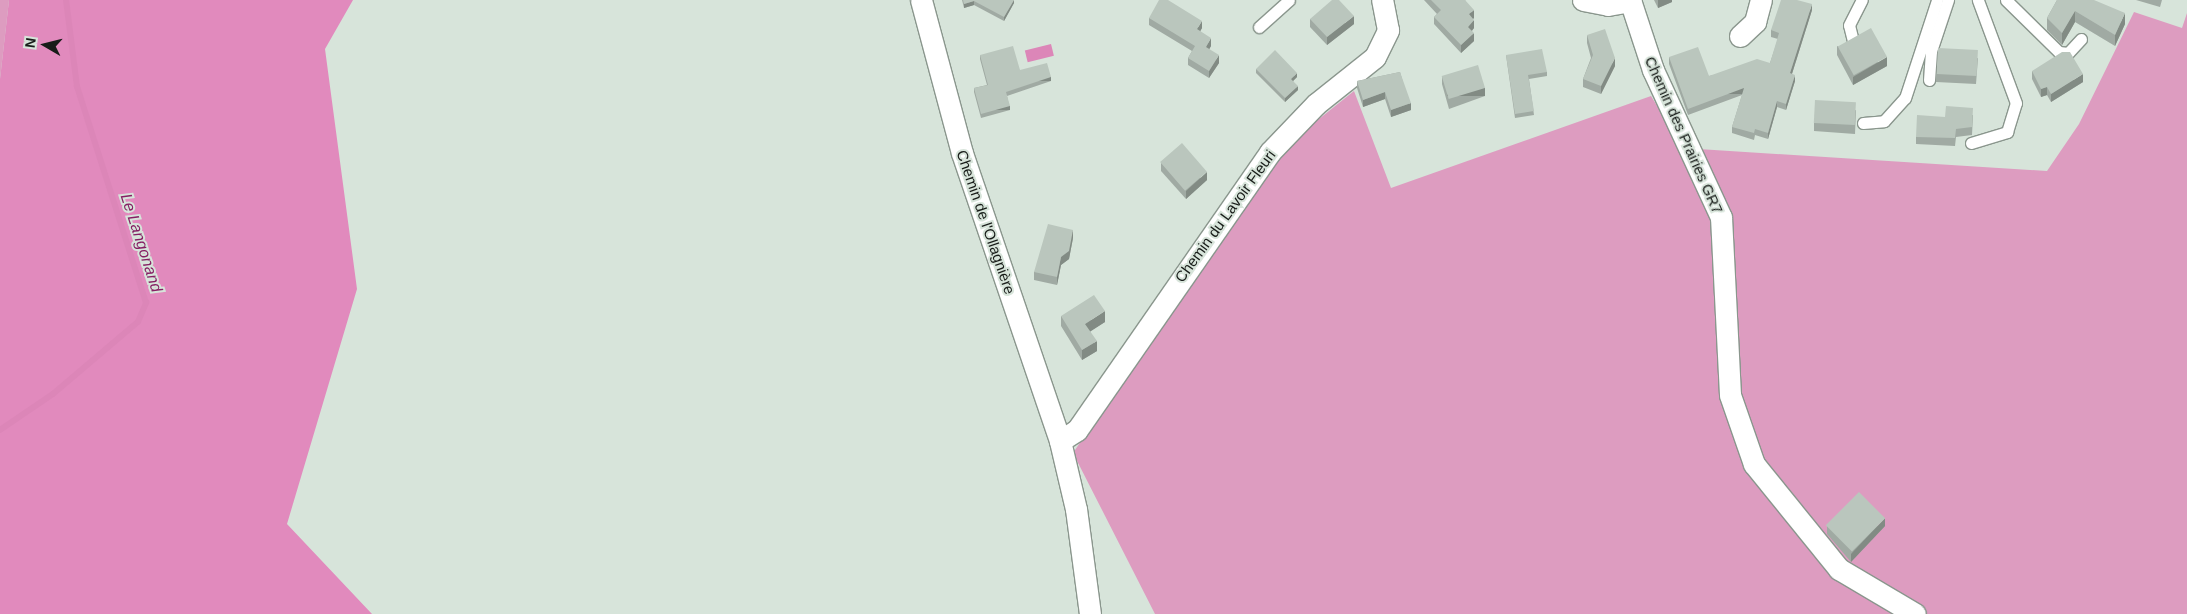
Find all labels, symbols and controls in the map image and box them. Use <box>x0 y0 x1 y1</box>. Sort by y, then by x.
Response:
north arrow <box>20 20 70 70</box>
text: N <box>22 37 39 49</box>
street label: Chemin des Prairies GR7 <box>1641 54 1727 216</box>
street label: Chemin du Lavoir Fleuri <box>1171 146 1279 286</box>
street label: Chemin de l'Ollagnière <box>953 148 1019 296</box>
water label: Le Langonand <box>116 191 166 295</box>

